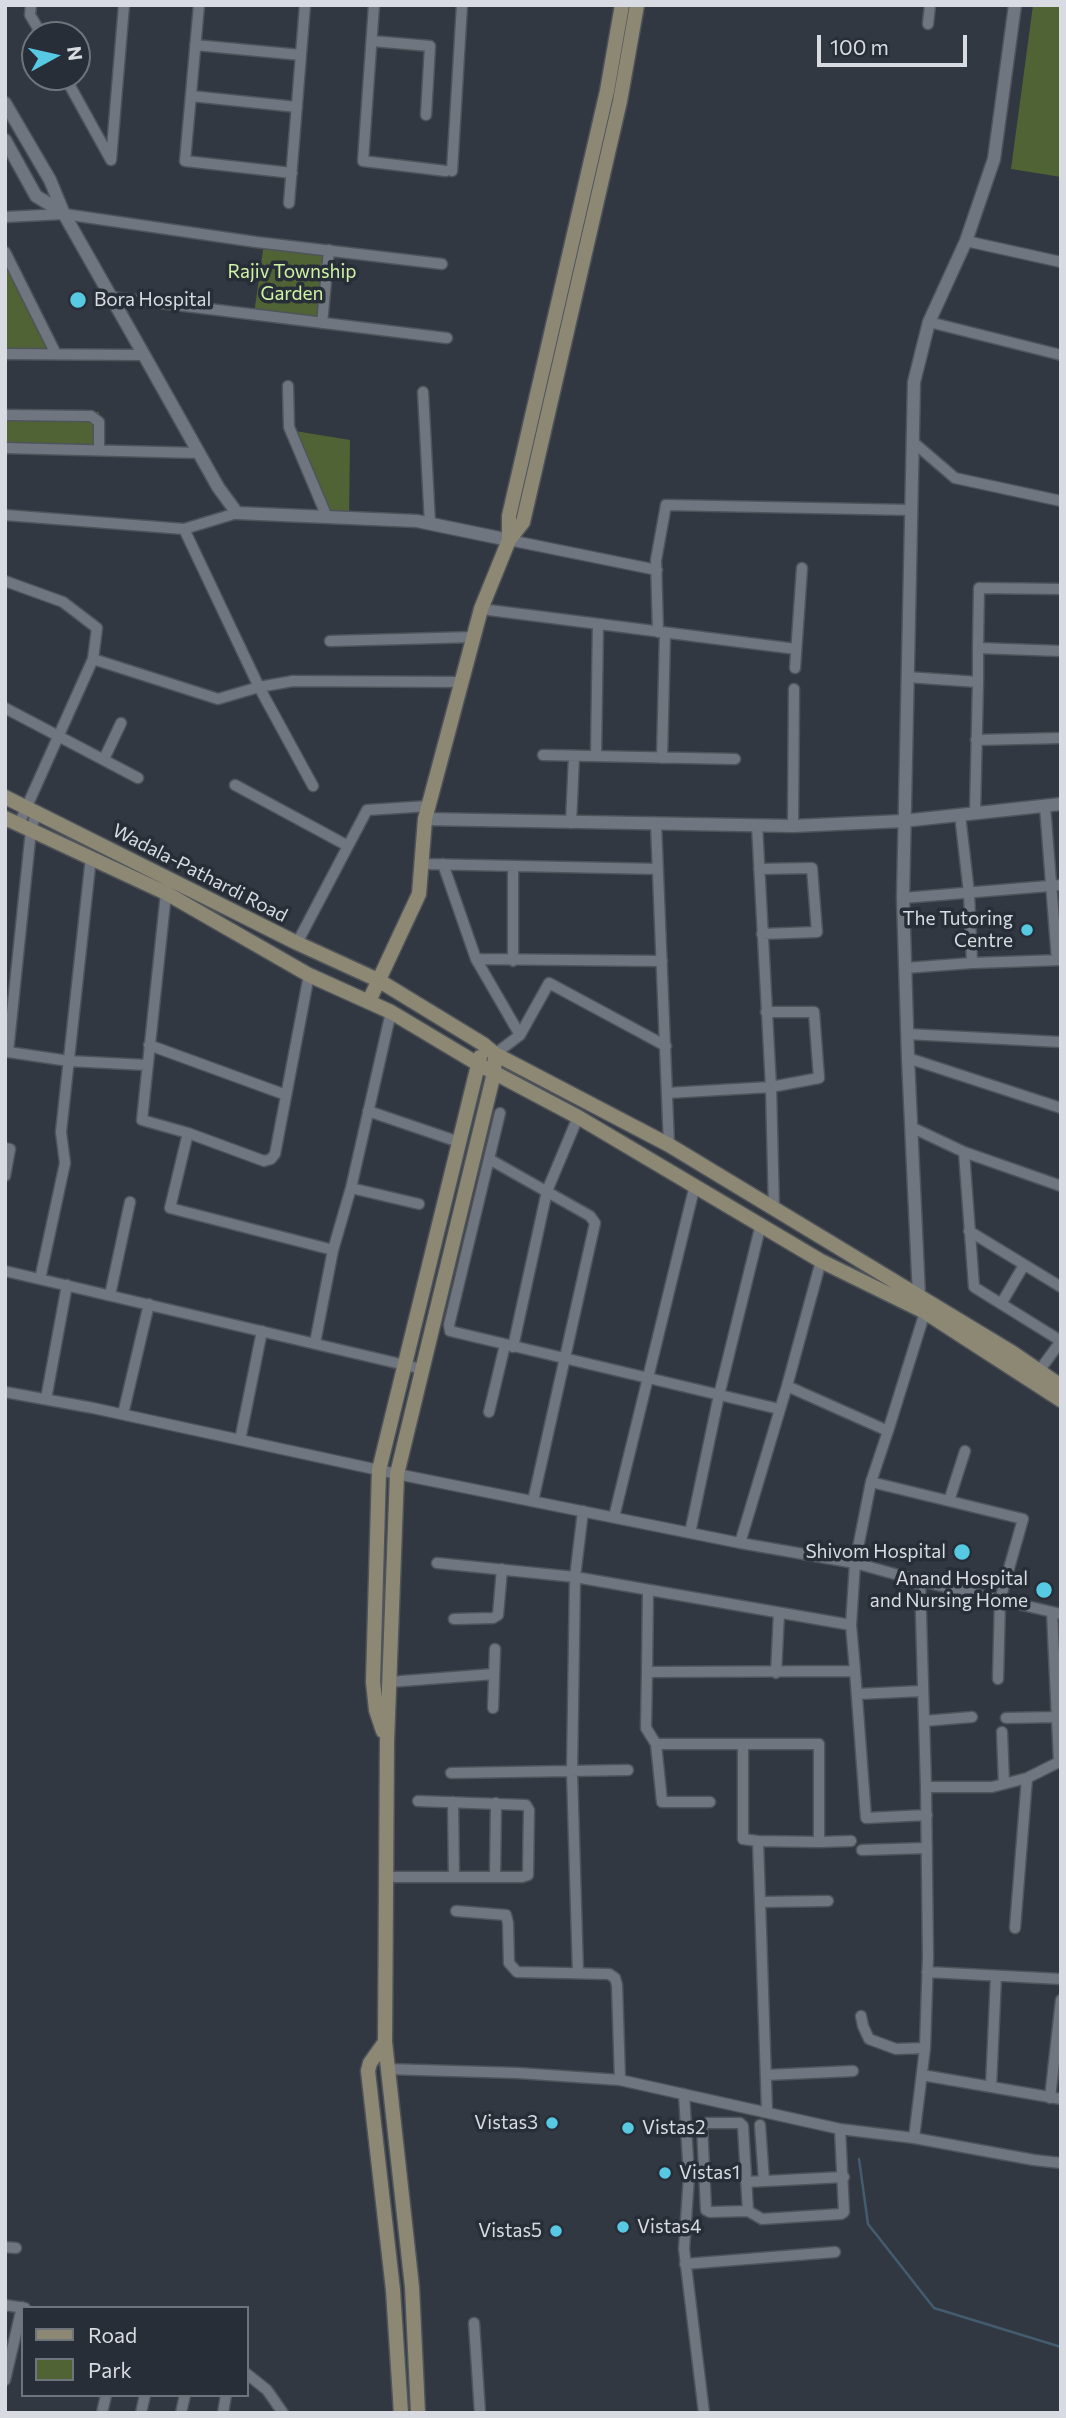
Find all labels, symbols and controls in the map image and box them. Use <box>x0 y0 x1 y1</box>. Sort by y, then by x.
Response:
north arrow <box>21 21 91 91</box>
scale bar <box>821 21 972 65</box>
text: 100 m <box>830 34 889 59</box>
text: N <box>63 45 88 62</box>
park label: Rajiv Township Garden <box>227 261 357 305</box>
place label: Bora Hospital <box>94 289 211 311</box>
marker: Bora Hospital <box>68 290 88 310</box>
street label: Wadala-Pathardi Road <box>109 819 291 927</box>
place label: The Tutoring Centre <box>902 908 1013 952</box>
marker: The Tutoring Centre <box>1019 922 1035 938</box>
place label: Shivom Hospital <box>805 1541 946 1563</box>
marker: Shivom Hospital <box>952 1542 972 1562</box>
place label: Anand Hospital and Nursing Home <box>870 1568 1028 1612</box>
marker: Anand Hospital and Nursing Home <box>1034 1580 1054 1600</box>
place label: Vistas3 <box>474 2112 538 2134</box>
marker: Vistas3 <box>544 2115 560 2131</box>
place label: Vistas2 <box>642 2117 705 2139</box>
marker: Vistas2 <box>620 2120 636 2136</box>
place label: Vistas1 <box>679 2162 740 2184</box>
marker: Vistas1 <box>657 2165 673 2181</box>
place label: Vistas4 <box>637 2216 701 2238</box>
marker: Vistas4 <box>615 2219 631 2235</box>
place label: Vistas5 <box>478 2220 542 2242</box>
marker: Vistas5 <box>548 2223 564 2239</box>
legend <box>21 2306 248 2397</box>
text: Road <box>88 2322 137 2347</box>
text: Park <box>88 2357 132 2382</box>

